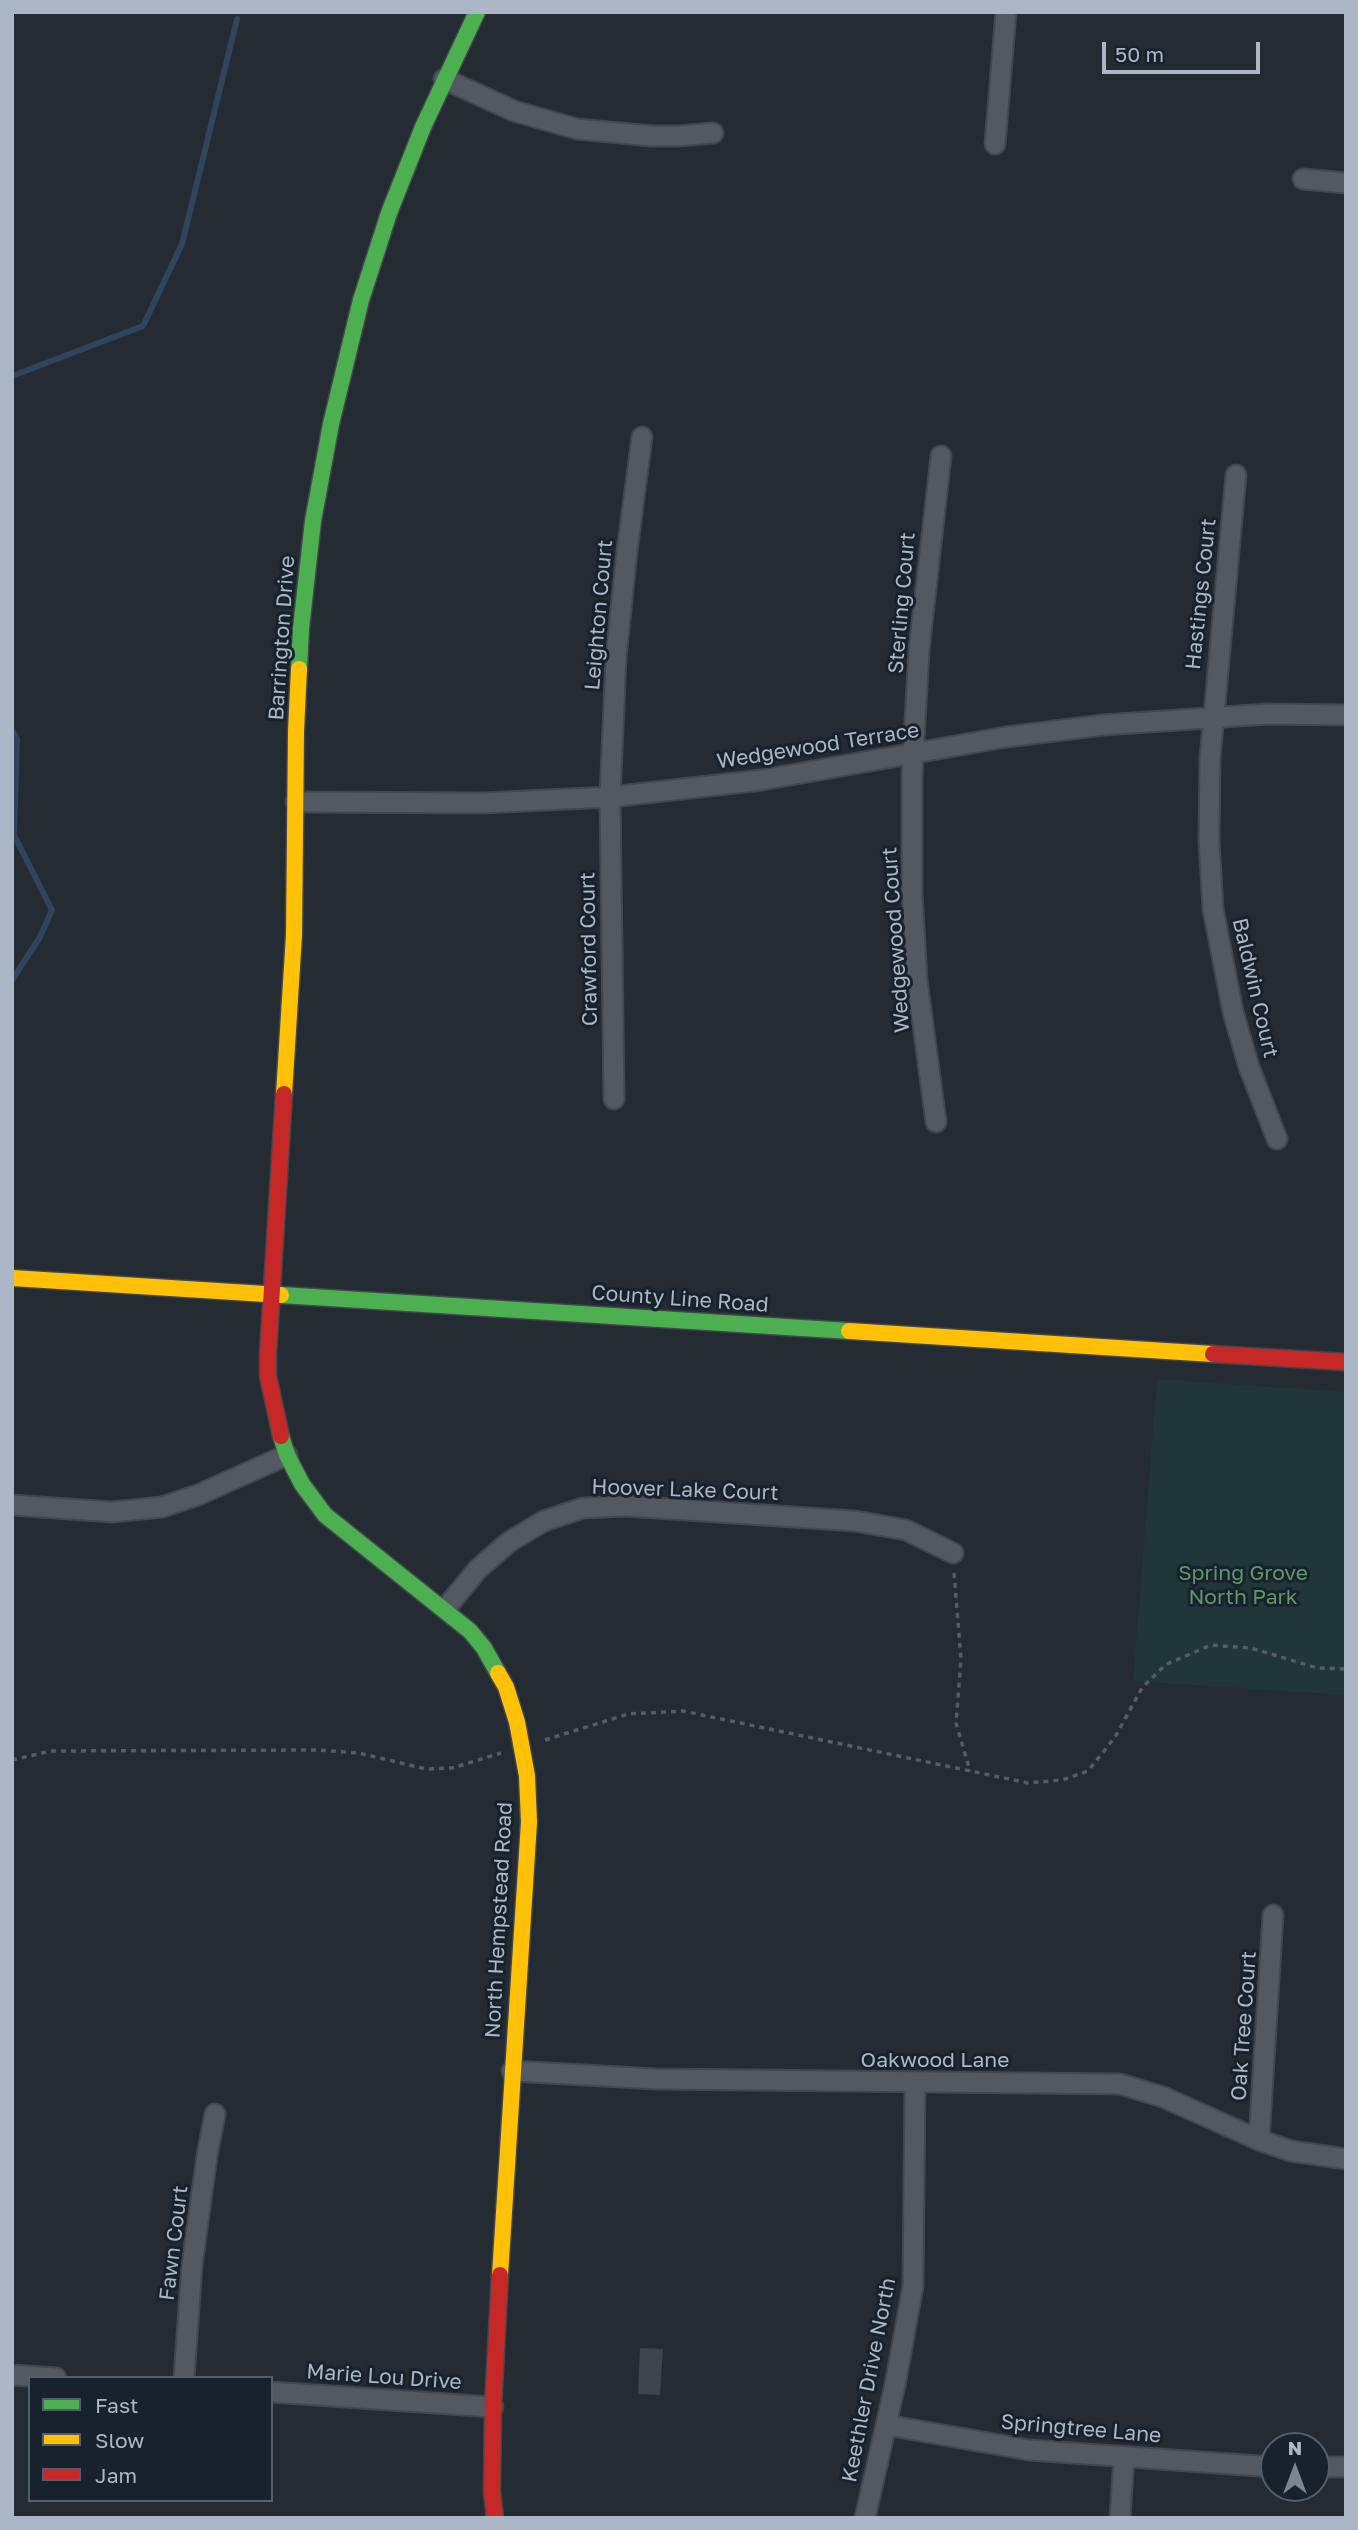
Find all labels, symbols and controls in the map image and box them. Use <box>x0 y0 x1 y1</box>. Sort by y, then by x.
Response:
scale bar <box>1106 28 1264 72</box>
text: 50 m <box>1115 41 1164 67</box>
street label: Hastings Court <box>1181 517 1221 671</box>
street label: Sterling Court <box>883 531 921 675</box>
street label: Leighton Court <box>580 539 618 691</box>
street label: Barrington Drive <box>264 555 300 721</box>
street label: Wedgewood Terrace <box>715 718 921 774</box>
street label: Wedgewood Court <box>877 846 915 1034</box>
street label: Crawford Court <box>575 872 603 1026</box>
street label: Baldwin Court <box>1227 916 1283 1060</box>
street label: County Line Road <box>591 1280 769 1318</box>
street label: Hoover Lake Court <box>591 1474 779 1506</box>
park label: Spring Grove North Park <box>1178 1560 1308 1610</box>
street label: North Hempstead Road <box>480 1801 518 2039</box>
street label: Oak Tree Court <box>1226 1950 1262 2102</box>
street label: Oakwood Lane <box>861 2047 1009 2073</box>
street label: Fawn Court <box>154 2184 194 2302</box>
street label: Keethler Drive North <box>837 2276 901 2484</box>
street label: Marie Lou Drive <box>306 2359 462 2395</box>
legend <box>28 2376 273 2502</box>
text: Fast <box>95 2392 138 2418</box>
street label: Springtree Lane <box>1000 2409 1162 2449</box>
text: Slow <box>95 2427 144 2453</box>
north arrow <box>1260 2432 1330 2502</box>
text: N <box>1288 2436 1302 2459</box>
text: Jam <box>95 2462 137 2488</box>

